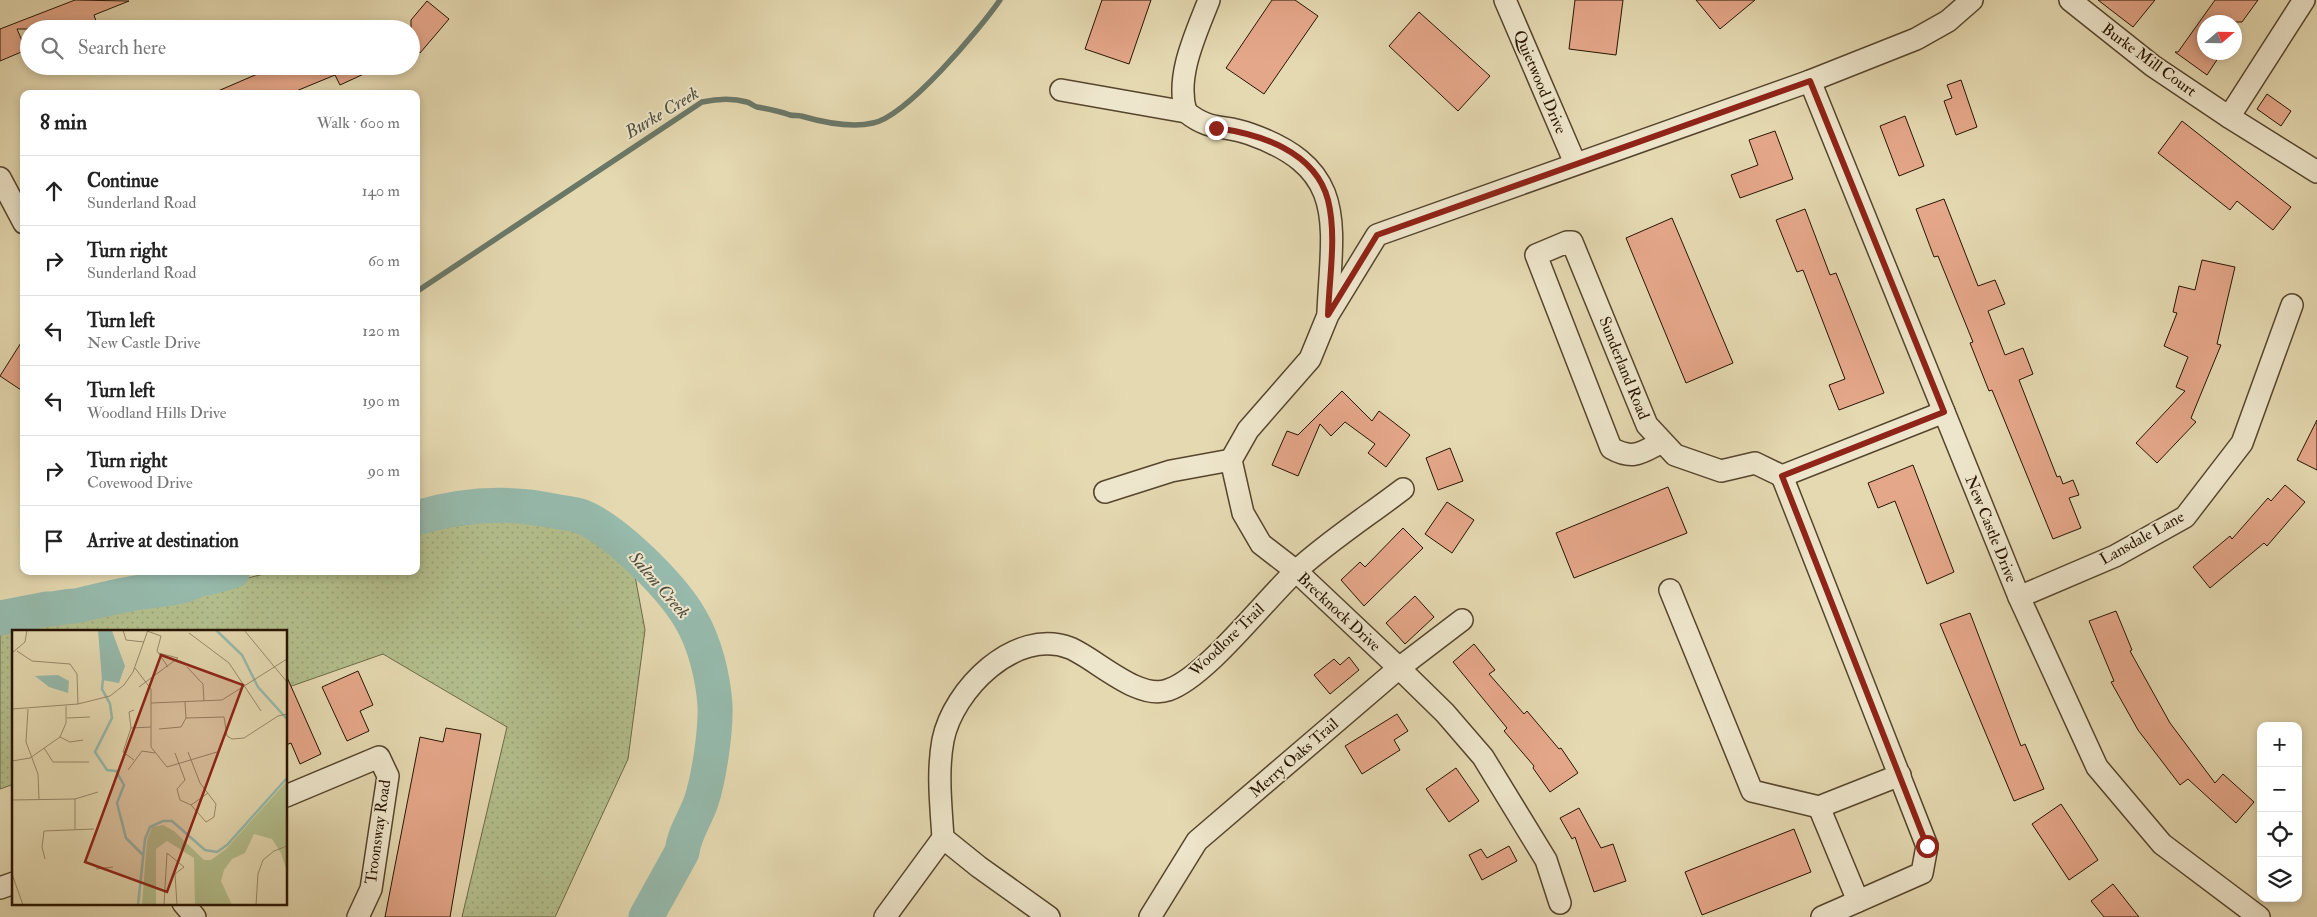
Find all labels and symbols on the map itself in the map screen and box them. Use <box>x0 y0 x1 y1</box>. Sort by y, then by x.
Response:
north arrow <box>2197 15 2242 60</box>
street label: Burke Mill Court <box>2098 19 2200 101</box>
street label: Quietwood Drive <box>1509 27 1571 137</box>
water label: Burke Creek <box>620 82 703 145</box>
route end <box>1205 117 1228 140</box>
street label: Sunderland Road <box>1594 314 1654 423</box>
street label: New Castle Drive <box>1960 473 2022 586</box>
street label: Lansdale Lane <box>2096 506 2188 569</box>
water label: Salem Creek <box>623 546 695 623</box>
street label: Brecknock Drive <box>1293 568 1385 656</box>
street label: Woodlore Trail <box>1184 599 1269 682</box>
inset map <box>12 630 288 904</box>
street label: Merry Oaks Trail <box>1245 714 1343 802</box>
street label: Troonsway Road <box>361 778 395 886</box>
route start <box>1916 835 1939 858</box>

